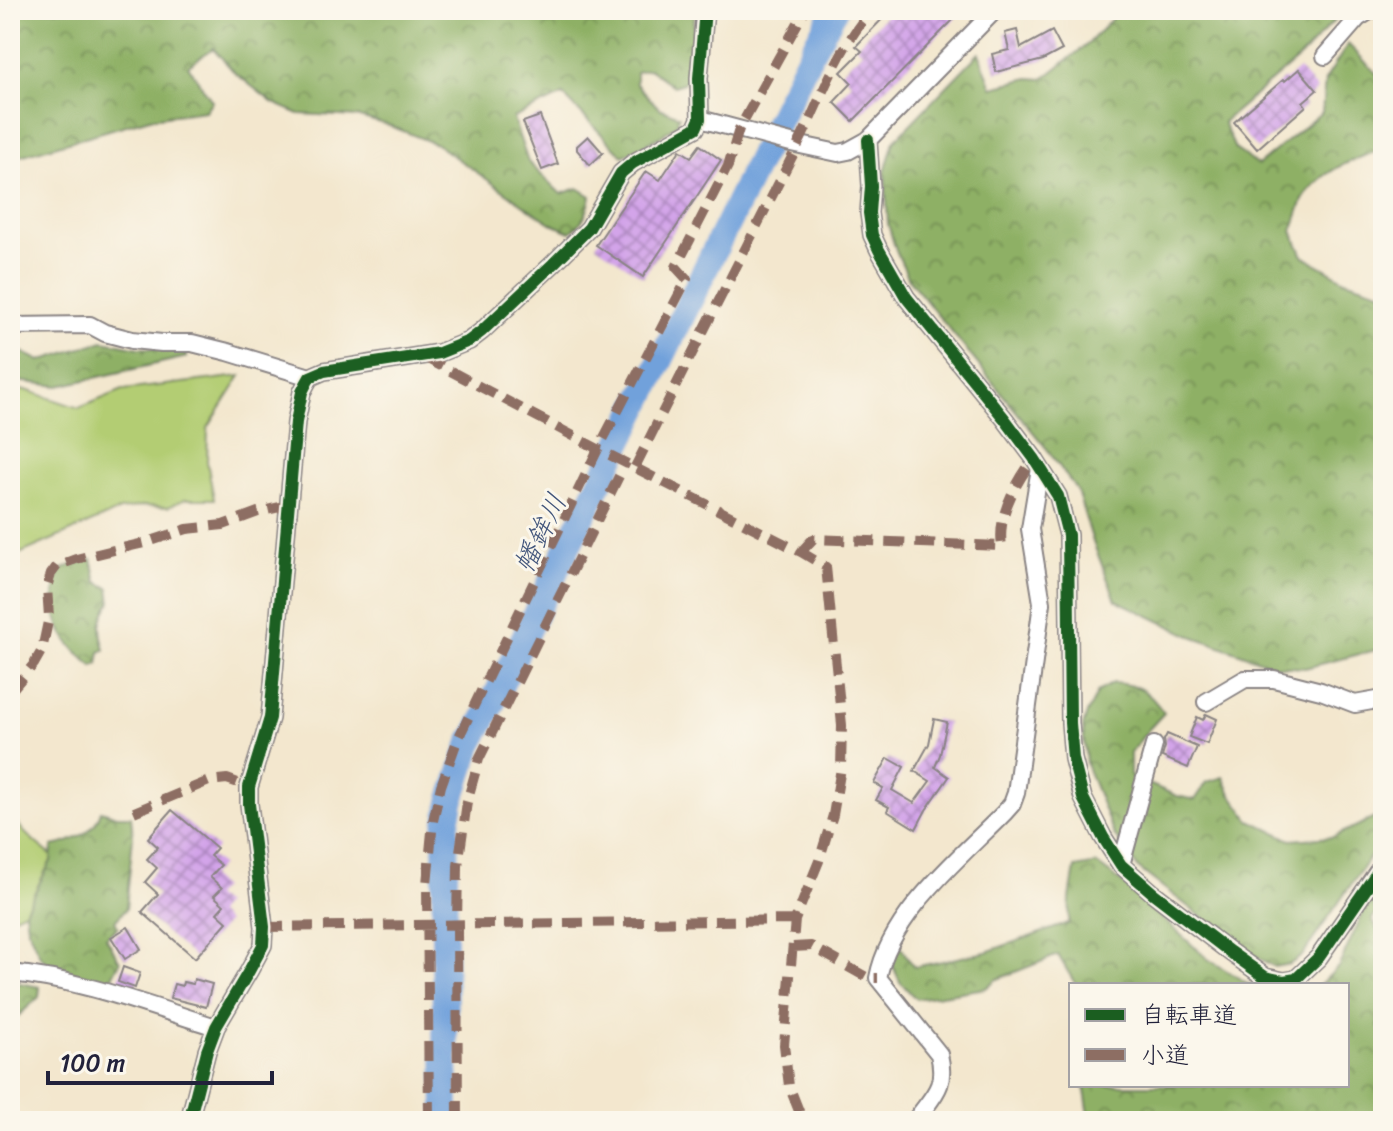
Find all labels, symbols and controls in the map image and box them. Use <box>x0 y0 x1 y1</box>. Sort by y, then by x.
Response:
water label: 幡鉾川 <box>500 485 580 581</box>
legend <box>1069 983 1349 1087</box>
text: 自転車道 <box>1141 994 1237 1036</box>
text: 小道 <box>1141 1034 1189 1076</box>
scale bar <box>48 1035 272 1085</box>
text: 100 m <box>60 1042 125 1084</box>

